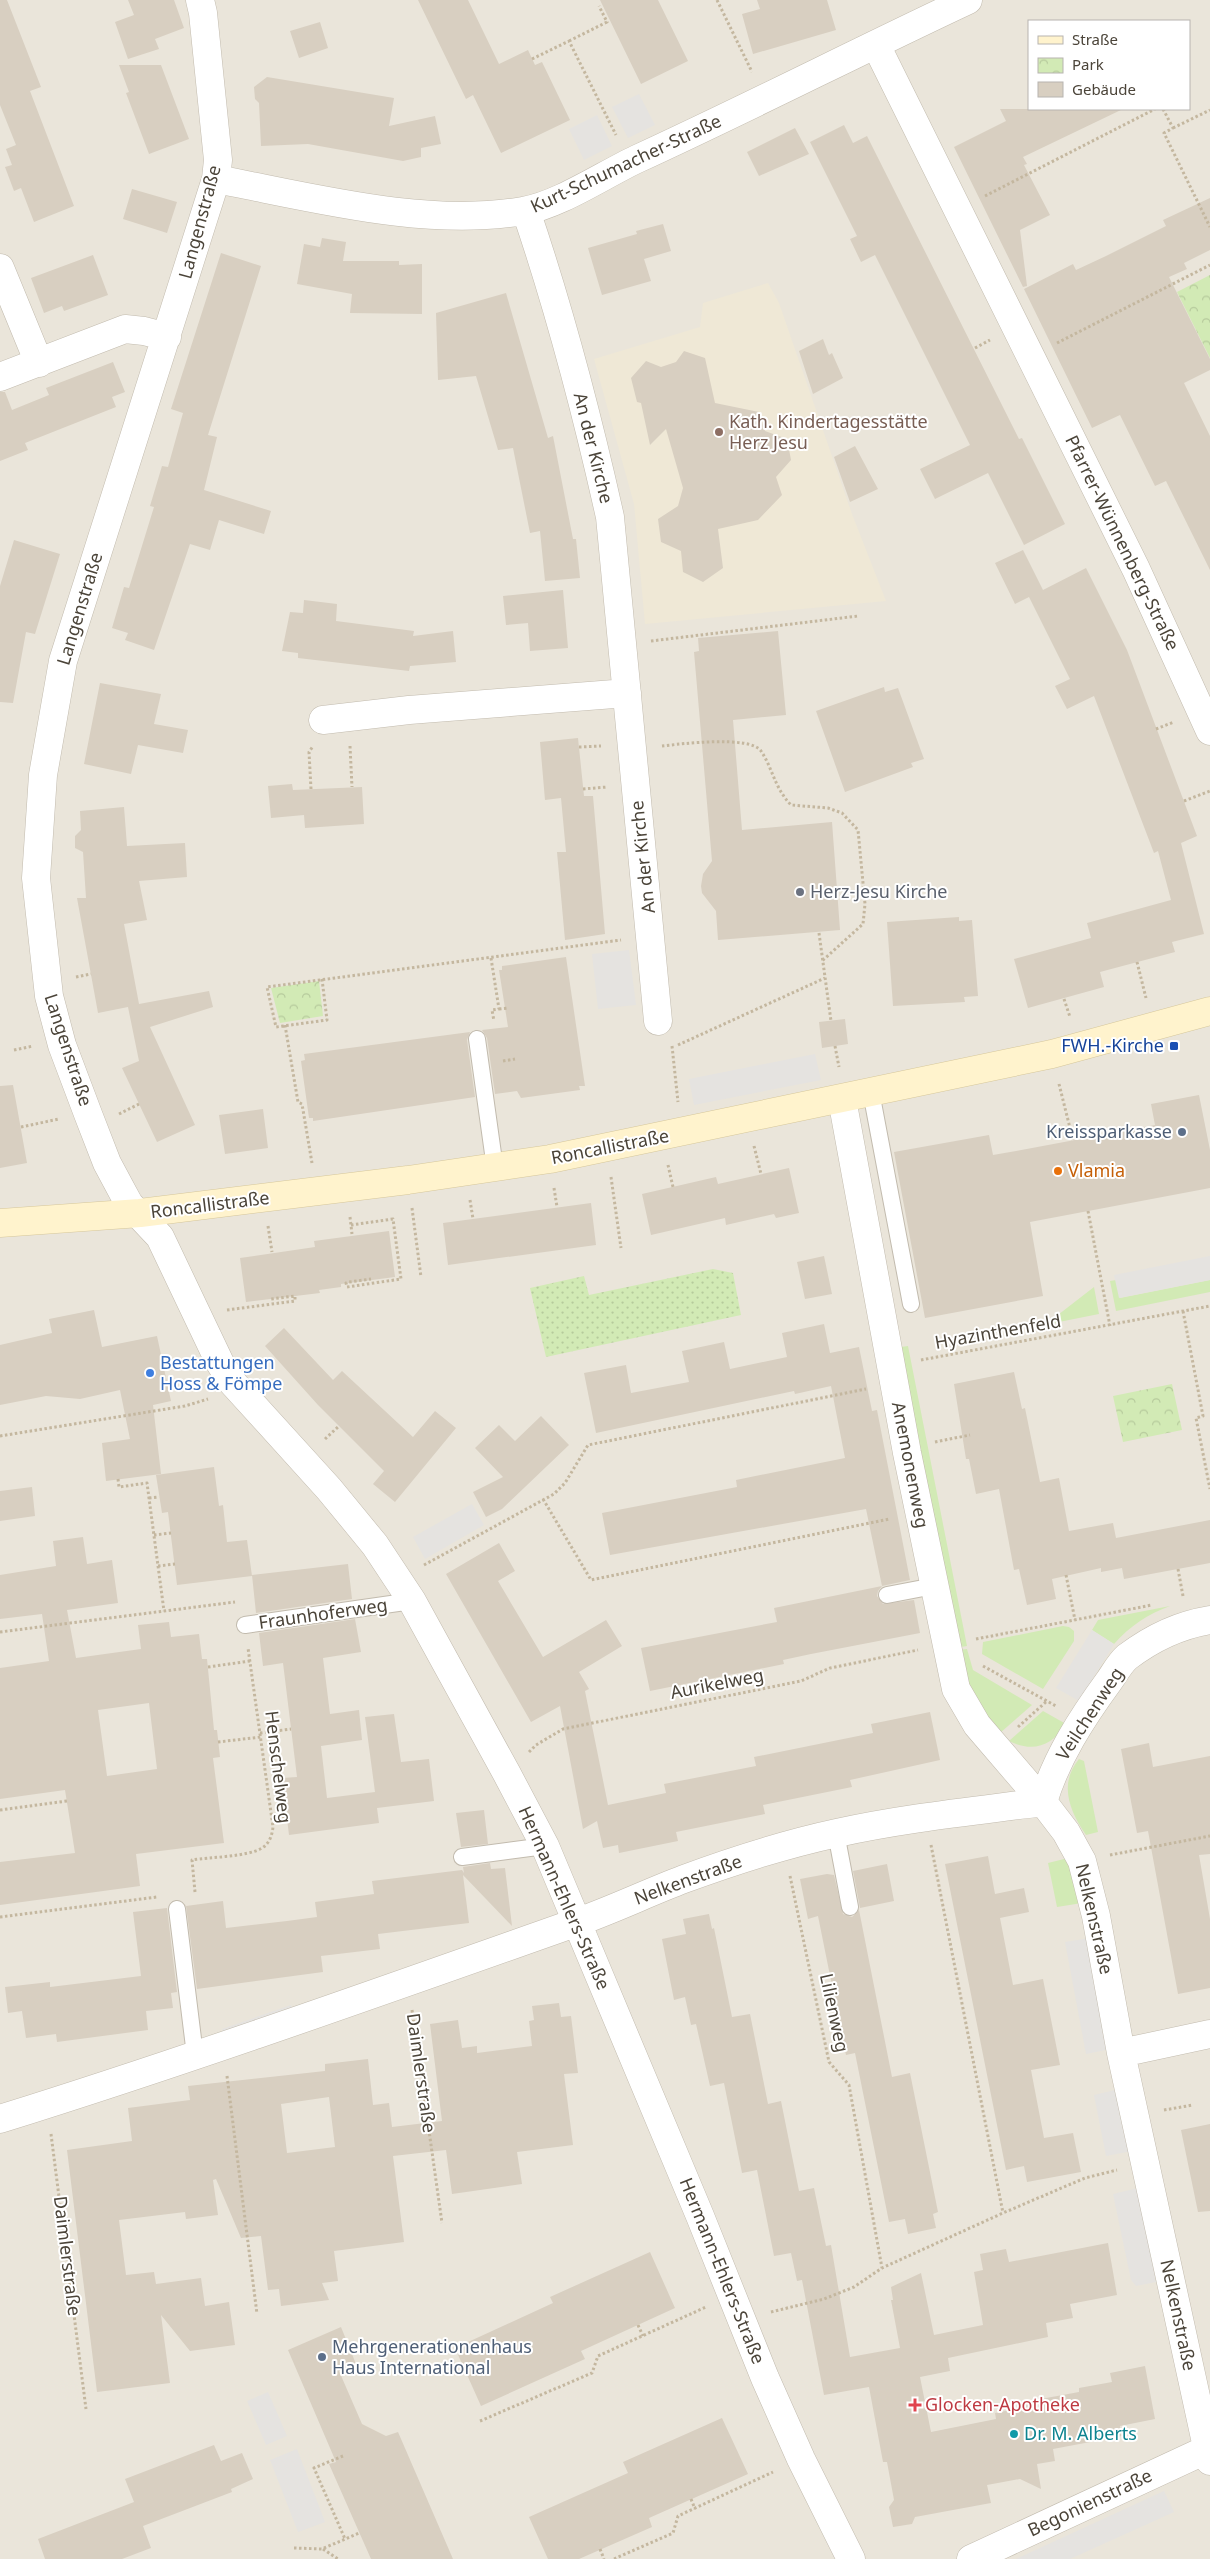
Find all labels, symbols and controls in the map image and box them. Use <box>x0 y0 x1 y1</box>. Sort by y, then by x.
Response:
legend <box>1028 20 1190 110</box>
text: Straße <box>1072 29 1118 49</box>
text: Park <box>1072 54 1104 74</box>
text: Gebäude <box>1072 79 1136 99</box>
street label: Kurt-Schumacher-Straße <box>526 108 725 218</box>
street label: Langenstraße <box>172 162 226 281</box>
street label: An der Kirche <box>569 390 619 506</box>
place label: Kath. Kindertagesstätte Herz Jesu <box>729 409 928 454</box>
marker: Kath. Kindertagesstätte Herz Jesu <box>713 426 725 438</box>
street label: Pfarrer-Wünnenberg-Straße <box>1060 431 1186 654</box>
street label: Langenstraße <box>50 549 108 668</box>
street label: An der Kirche <box>624 799 660 915</box>
place label: Herz-Jesu Kirche <box>810 879 947 903</box>
marker: Herz-Jesu Kirche <box>794 886 806 898</box>
street label: Langenstraße <box>39 990 98 1109</box>
place label: FWH.-Kirche <box>1061 1033 1164 1057</box>
marker: FWH.-Kirche <box>1168 1040 1180 1052</box>
place label: Kreissparkasse <box>1046 1119 1172 1143</box>
street label: Roncallistraße <box>549 1123 671 1169</box>
marker: Kreissparkasse <box>1176 1126 1188 1138</box>
place label: Vlamia <box>1068 1158 1125 1182</box>
marker: Vlamia <box>1052 1165 1064 1177</box>
street label: Roncallistraße <box>149 1185 271 1223</box>
street label: Hyazinthenfeld <box>933 1308 1063 1354</box>
place label: Bestattungen Hoss & Fömpe <box>160 1350 282 1395</box>
marker: Bestattungen Hoss & Fömpe <box>144 1367 156 1379</box>
street label: Anemonenweg <box>887 1400 935 1530</box>
street label: Fraunhoferweg <box>257 1592 389 1634</box>
street label: Aurikelweg <box>668 1662 765 1704</box>
street label: Veilchenweg <box>1050 1662 1128 1765</box>
street label: Henschelweg <box>260 1709 298 1825</box>
street label: Hermann-Ehlers-Straße <box>514 1802 616 1993</box>
street label: Nelkenstraße <box>630 1848 745 1910</box>
street label: Nelkenstraße <box>1071 1861 1119 1977</box>
street label: Lilienweg <box>815 1971 855 2054</box>
street label: Daimlerstraße <box>402 2011 442 2134</box>
street label: Hermann-Ehlers-Straße <box>675 2174 771 2367</box>
street label: Daimlerstraße <box>49 2194 87 2317</box>
street label: Nelkenstraße <box>1155 2257 1202 2373</box>
place label: Mehrgenerationenhaus Haus International <box>332 2334 532 2379</box>
marker: Mehrgenerationenhaus Haus International <box>316 2351 328 2363</box>
place label: Glocken-Apotheke <box>925 2392 1080 2416</box>
marker: Glocken-Apotheke <box>909 2399 921 2411</box>
place label: Dr. M. Alberts <box>1024 2421 1137 2445</box>
marker: Dr. M. Alberts <box>1008 2428 1020 2440</box>
street label: Begonienstraße <box>1023 2463 1156 2541</box>

